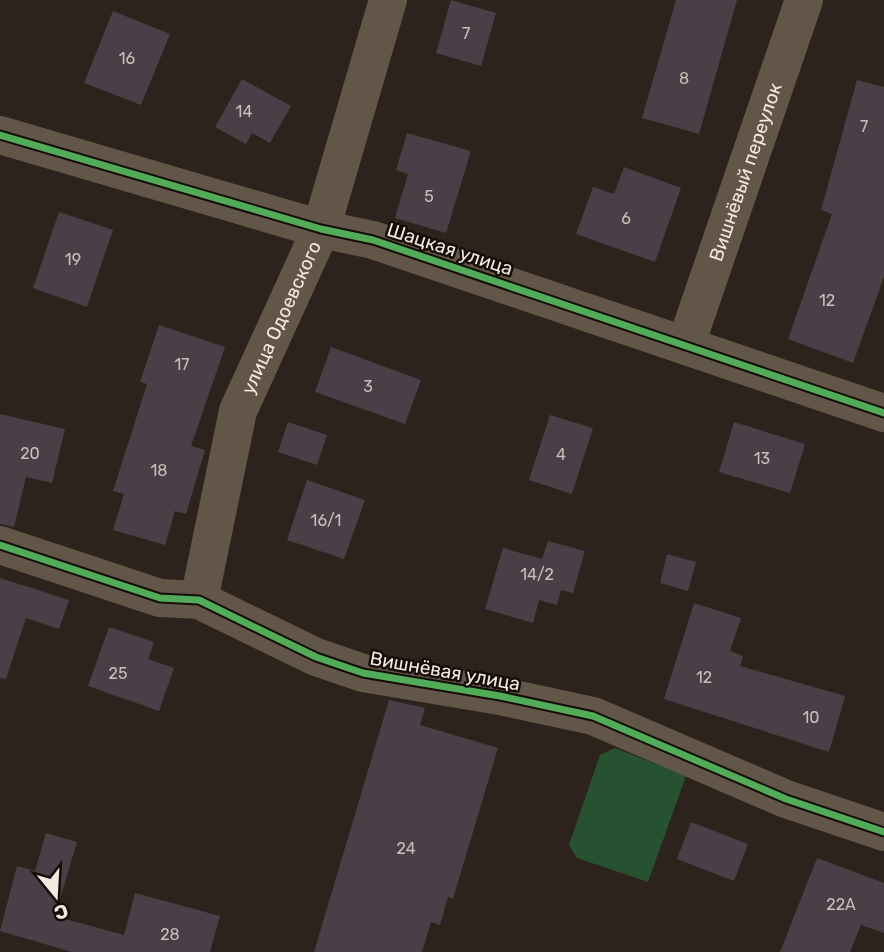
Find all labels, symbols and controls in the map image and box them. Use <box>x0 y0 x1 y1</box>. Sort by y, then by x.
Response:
house number: 7 <box>462 24 470 43</box>
house number: 16 <box>119 49 136 68</box>
house number: 8 <box>679 69 689 88</box>
street label: Вишнёвый переулок <box>704 80 786 264</box>
house number: 14 <box>236 102 252 121</box>
house number: 7 <box>860 117 868 136</box>
house number: 5 <box>424 187 434 206</box>
house number: 6 <box>621 209 631 228</box>
street label: Шацкая улица <box>384 218 516 280</box>
street label: улица Одоевского <box>236 237 326 397</box>
house number: 19 <box>65 250 81 269</box>
house number: 12 <box>819 291 835 310</box>
house number: 17 <box>174 355 190 374</box>
house number: 3 <box>363 377 373 396</box>
house number: 20 <box>20 444 40 463</box>
house number: 4 <box>556 445 566 464</box>
house number: 13 <box>754 449 770 468</box>
house number: 18 <box>150 461 168 480</box>
house number: 16/1 <box>311 511 341 530</box>
house number: 14/2 <box>520 565 554 584</box>
street label: Вишнёвая улица <box>368 646 522 696</box>
house number: 25 <box>109 664 127 683</box>
house number: 12 <box>696 668 712 687</box>
house number: 10 <box>802 708 820 727</box>
house number: 24 <box>396 839 416 858</box>
north arrow <box>21 861 91 931</box>
house number: 22А <box>826 895 856 914</box>
text: С <box>51 899 71 925</box>
house number: 28 <box>160 925 180 944</box>

